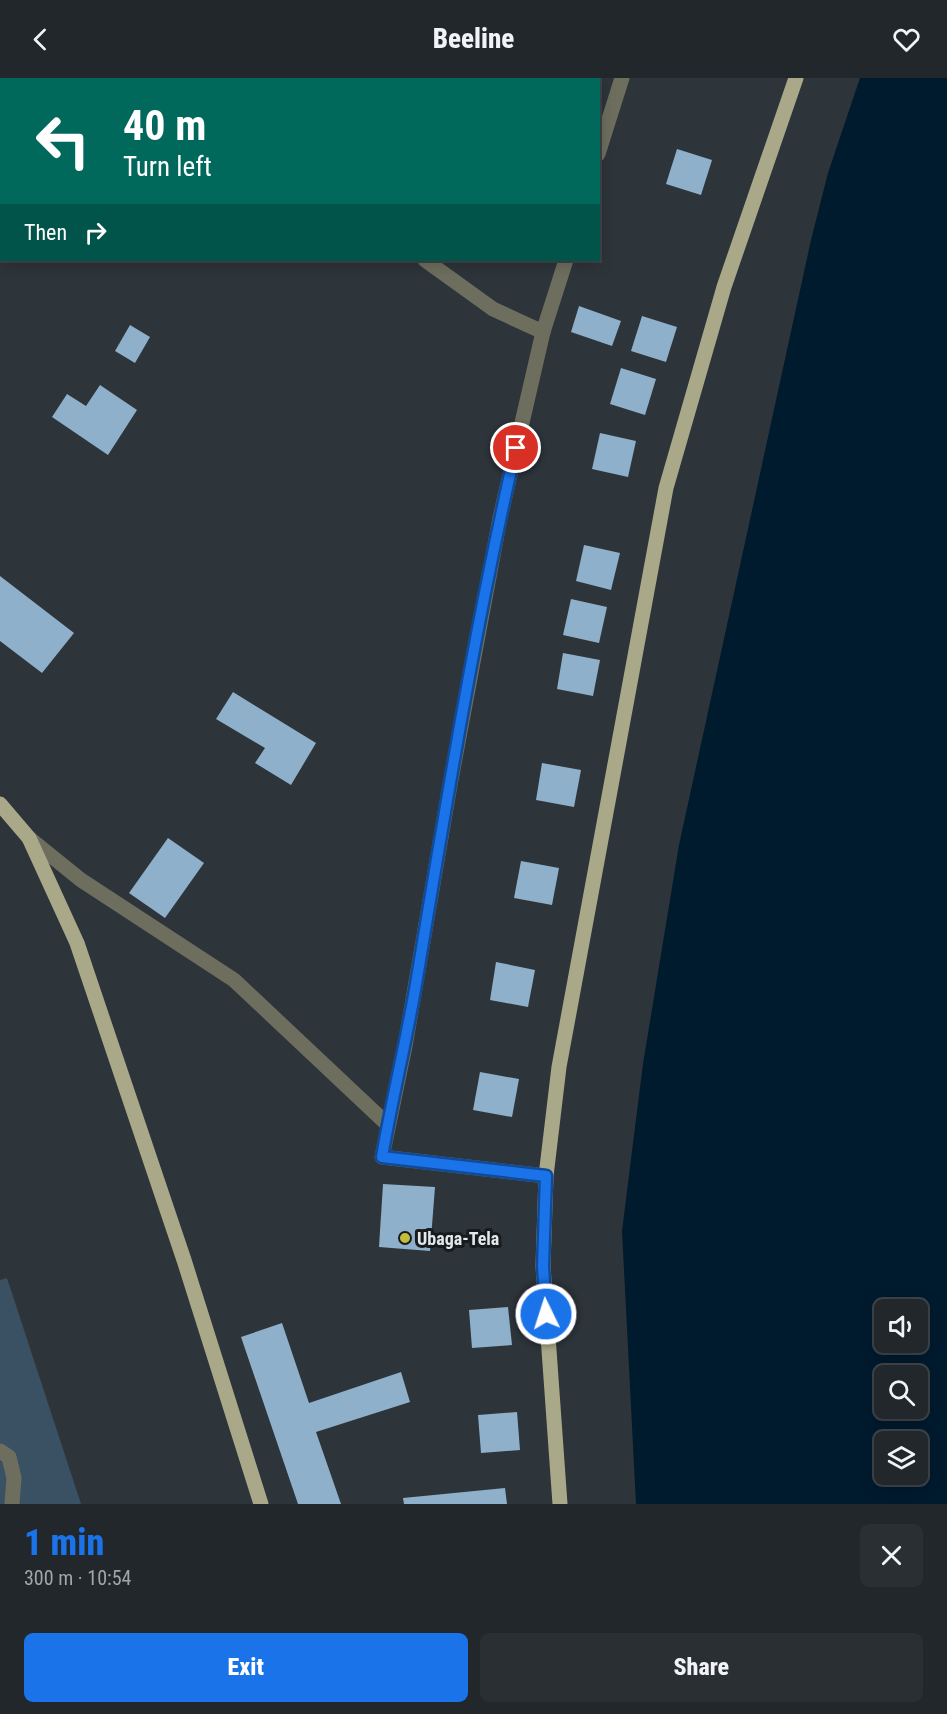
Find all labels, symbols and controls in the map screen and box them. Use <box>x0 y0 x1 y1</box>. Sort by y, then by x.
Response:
icon: back <box>24 23 57 56</box>
text: Beeline <box>433 23 514 55</box>
icon: heart <box>890 23 923 56</box>
text: 40 m <box>123 101 206 150</box>
icon: left <box>24 102 102 180</box>
text: Turn left <box>123 151 212 183</box>
icon: right <box>79 216 112 249</box>
text: Then <box>24 220 67 245</box>
pin <box>490 422 541 473</box>
icon: arrive <box>499 431 532 464</box>
place label: Ubaga-Tela <box>417 1228 499 1249</box>
marker: Ubaga-Tela <box>398 1231 412 1245</box>
position arrow <box>514 1282 578 1346</box>
map controls <box>874 1299 928 1485</box>
button: sound <box>874 1299 928 1353</box>
button: search <box>874 1365 928 1419</box>
button: layers <box>874 1431 928 1485</box>
text: 1 min <box>24 1522 104 1564</box>
button: close <box>860 1524 923 1587</box>
text: 300 m · 10:54 <box>24 1566 131 1590</box>
button: Exit <box>24 1633 468 1702</box>
button: Share <box>480 1633 923 1702</box>

